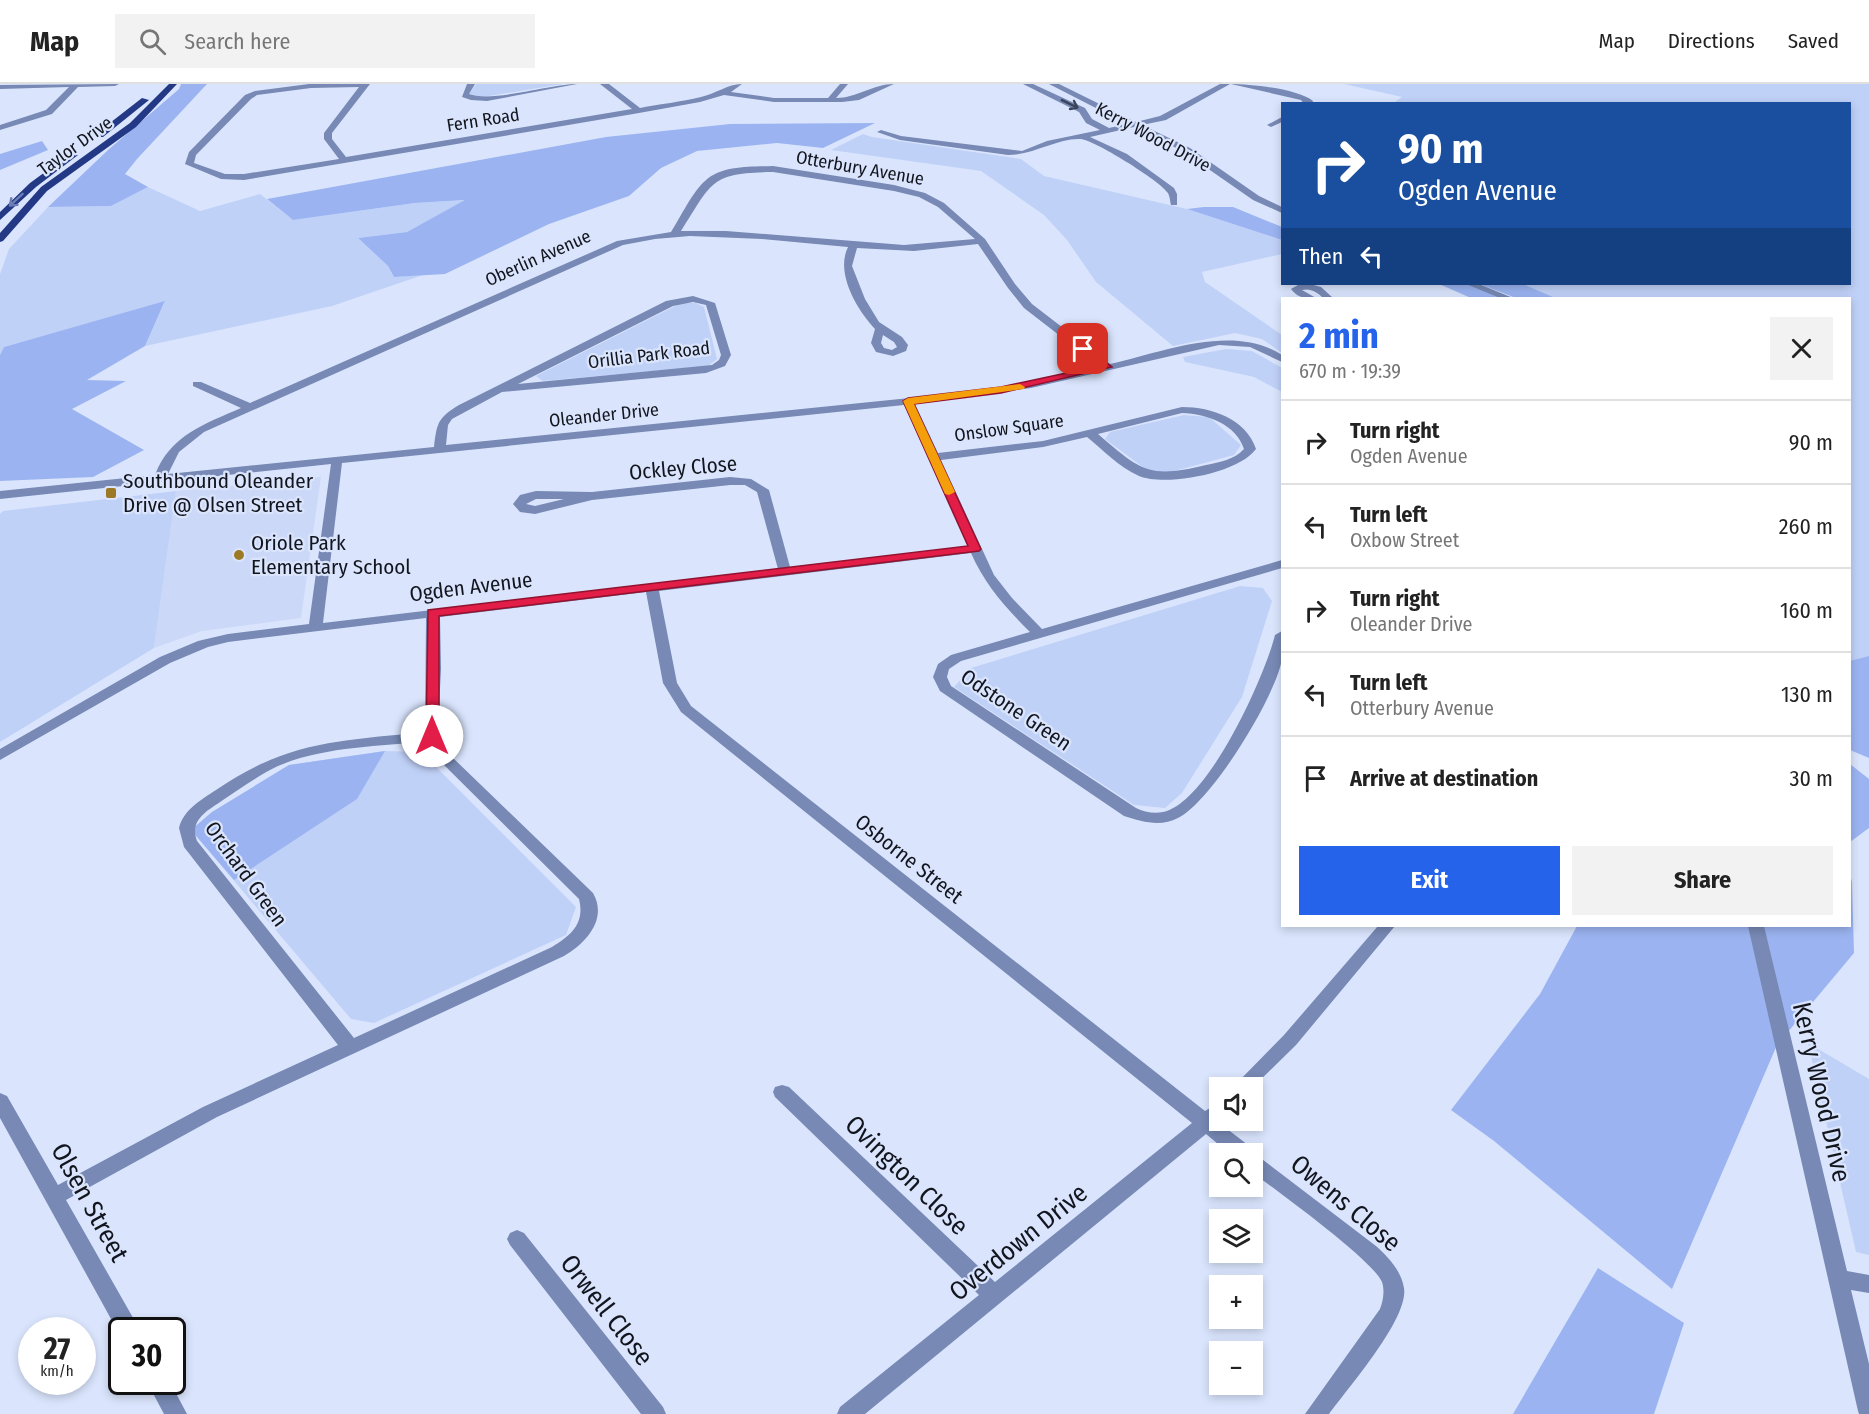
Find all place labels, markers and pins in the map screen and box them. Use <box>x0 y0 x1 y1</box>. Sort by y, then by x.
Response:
pin <box>1057 323 1108 374</box>
place label: Southbound Oleander Drive @ Olsen Street <box>123 468 314 518</box>
marker: Southbound Oleander Drive @ Olsen Street <box>104 486 118 500</box>
place label: Oriole Park Elementary School <box>251 530 411 580</box>
marker: Oriole Park Elementary School <box>232 548 246 562</box>

